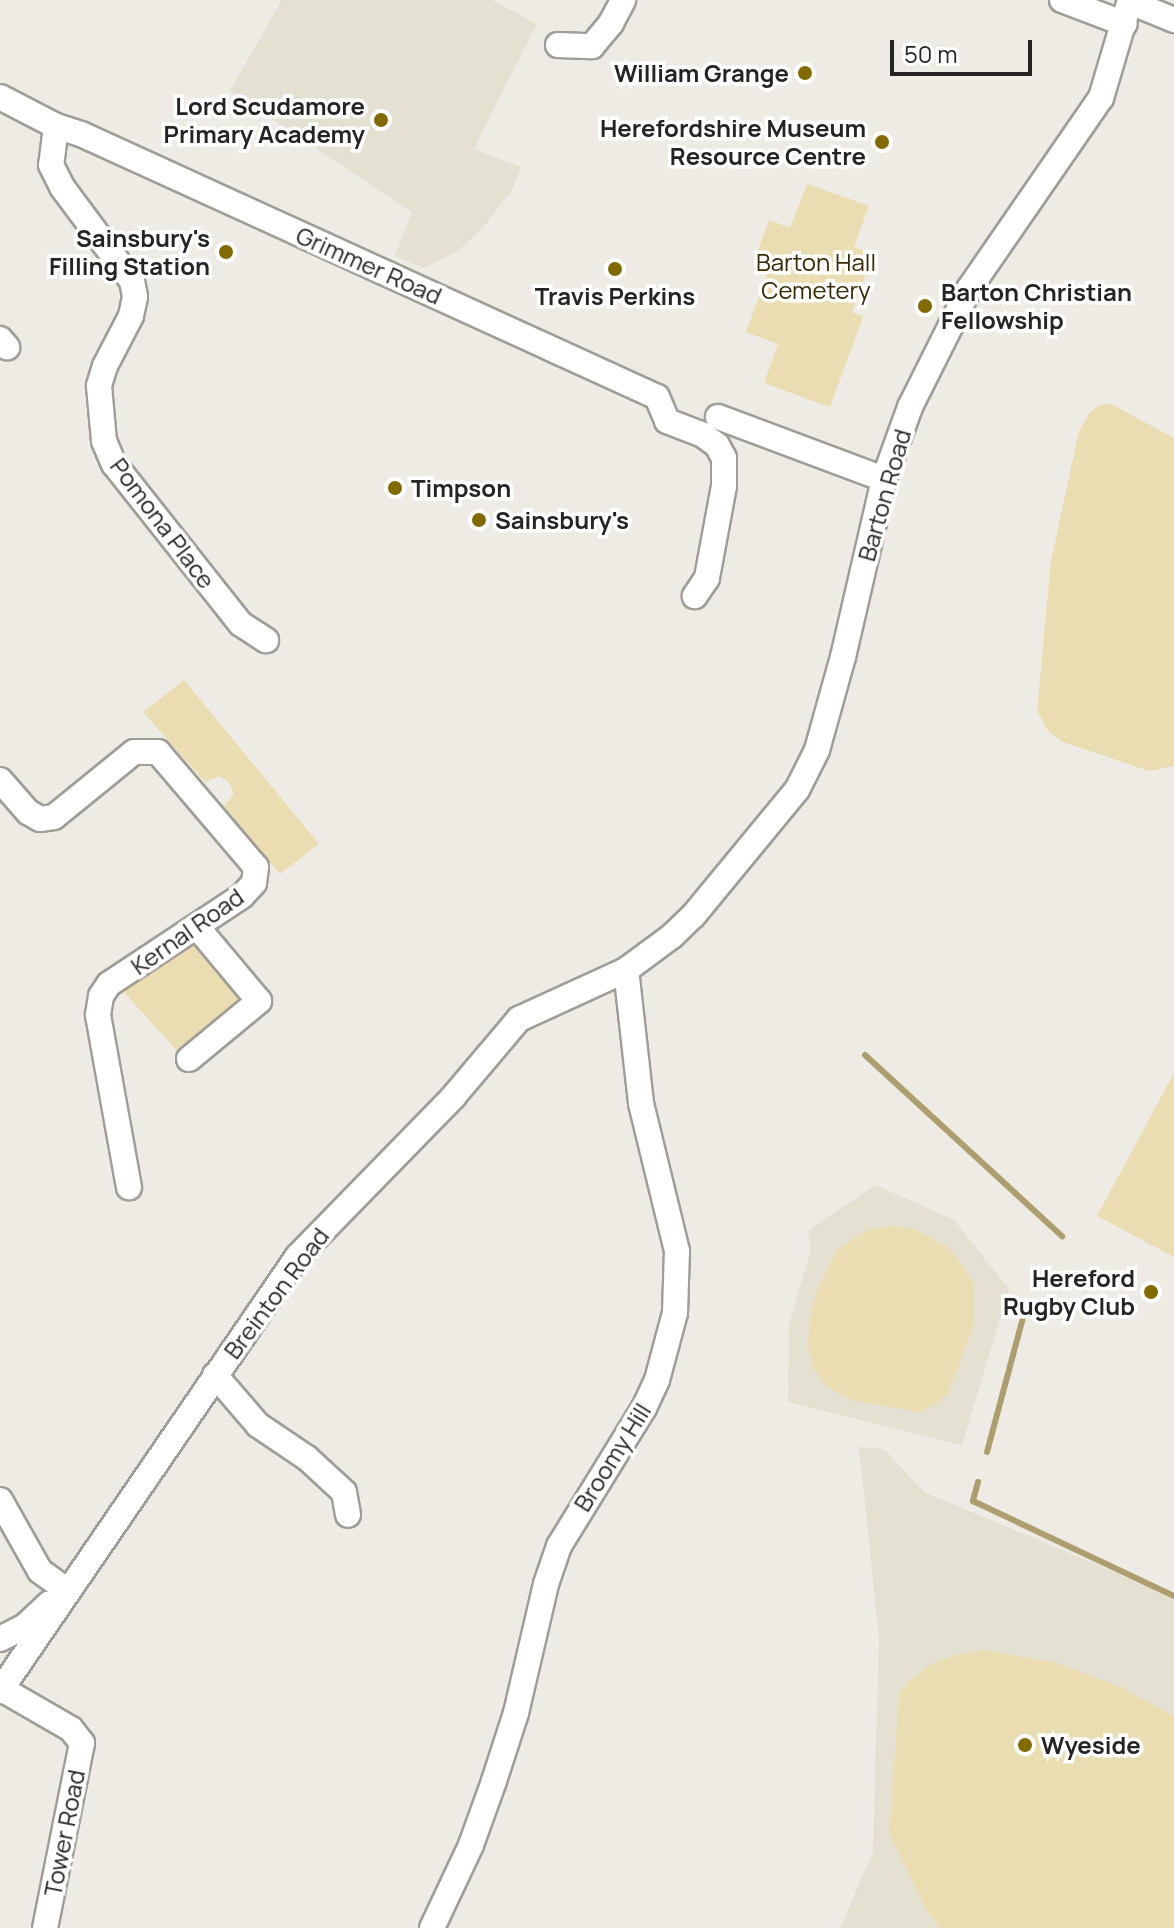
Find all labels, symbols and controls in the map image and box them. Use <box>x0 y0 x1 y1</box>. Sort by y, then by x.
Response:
scale bar <box>894 24 1036 74</box>
text: 50 m <box>904 37 958 70</box>
place label: William Grange <box>614 59 789 87</box>
marker: William Grange <box>796 64 814 82</box>
place label: Lord Scudamore Primary Academy <box>164 92 365 148</box>
marker: Lord Scudamore Primary Academy <box>372 111 390 129</box>
place label: Herefordshire Museum Resource Centre <box>600 114 866 170</box>
marker: Herefordshire Museum Resource Centre <box>873 133 891 151</box>
street label: Grimmer Road <box>292 220 446 310</box>
place label: Sainsbury's Filling Station <box>49 224 210 280</box>
marker: Sainsbury's Filling Station <box>217 243 235 261</box>
park label: Barton Hall Cemetery <box>756 248 876 304</box>
marker: Travis Perkins <box>606 260 624 278</box>
place label: Barton Christian Fellowship <box>941 278 1132 334</box>
place label: Travis Perkins <box>535 282 695 310</box>
marker: Barton Christian Fellowship <box>916 297 934 315</box>
street label: Barton Road <box>851 426 917 564</box>
street label: Pomona Place <box>105 452 221 594</box>
place label: Timpson <box>411 474 511 502</box>
marker: Timpson <box>386 479 404 497</box>
place label: Sainsbury's <box>495 506 629 534</box>
marker: Sainsbury's <box>470 511 488 529</box>
street label: Kernal Road <box>125 882 249 980</box>
street label: Breinton Road <box>217 1222 335 1364</box>
place label: Hereford Rugby Club <box>1003 1264 1135 1320</box>
marker: Hereford Rugby Club <box>1142 1283 1160 1301</box>
street label: Broomy Hill <box>567 1398 657 1516</box>
place label: Wyeside <box>1041 1731 1141 1759</box>
marker: Wyeside <box>1016 1736 1034 1754</box>
street label: Tower Road <box>38 1767 90 1899</box>

